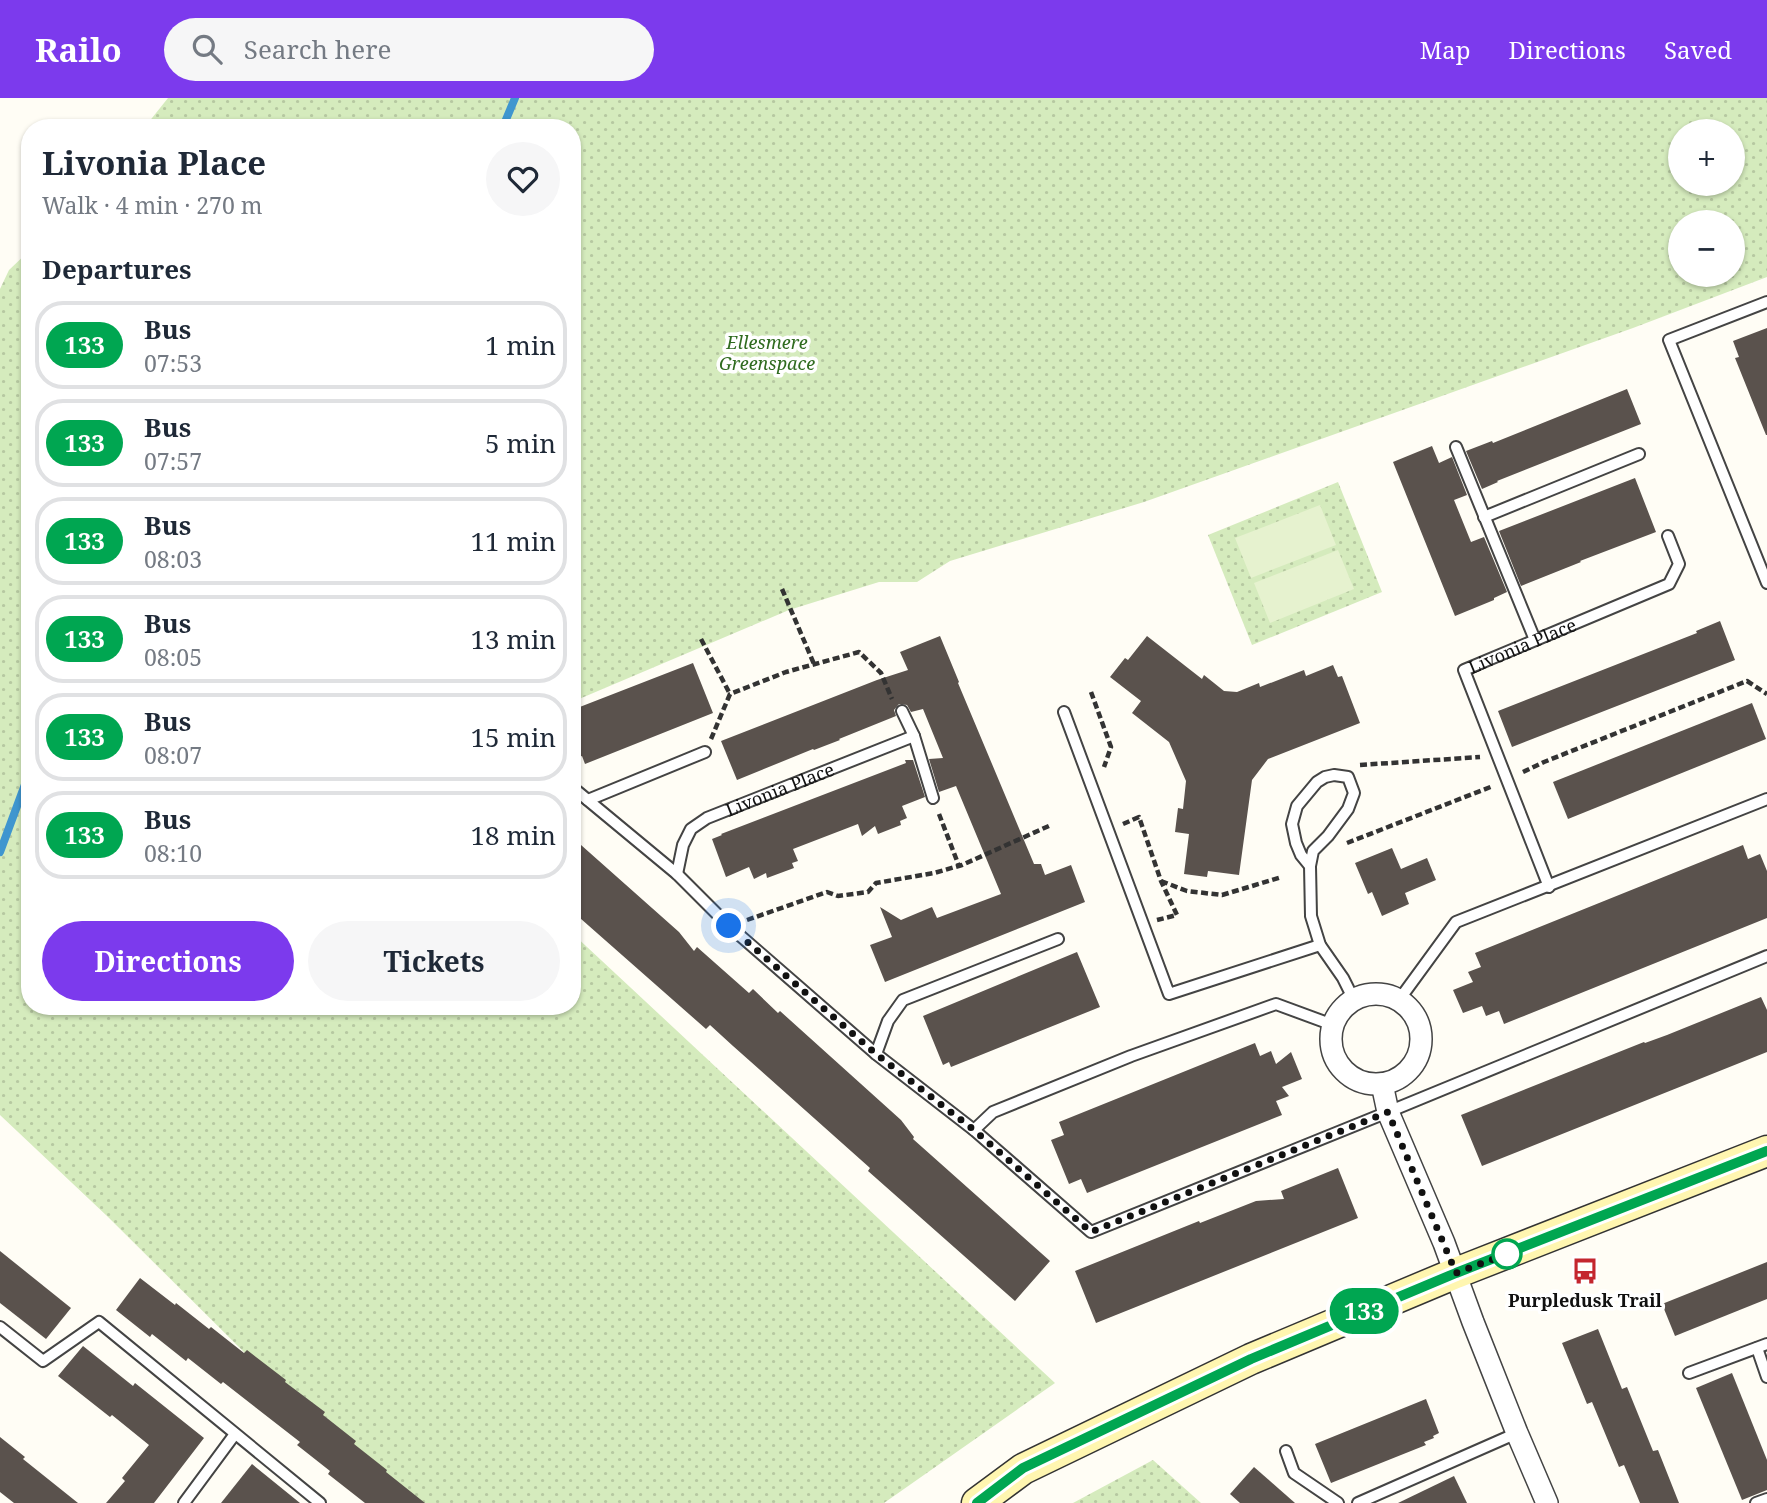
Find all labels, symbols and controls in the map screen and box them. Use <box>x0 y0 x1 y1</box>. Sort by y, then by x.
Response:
search box <box>164 18 654 81</box>
text: Railo <box>35 27 122 72</box>
icon: search <box>188 30 226 68</box>
text: Search here <box>244 31 391 67</box>
text: Map <box>1420 33 1471 66</box>
text: Directions <box>1509 33 1626 66</box>
text: Saved <box>1664 33 1732 66</box>
map controls <box>1668 119 1745 287</box>
button: + <box>1668 119 1745 196</box>
text: Livonia Place <box>42 140 266 185</box>
button: heart <box>486 142 560 216</box>
text: Walk · 4 min · 270 m <box>42 189 262 221</box>
button: − <box>1668 210 1745 287</box>
text: Departures <box>42 251 192 287</box>
text: Bus <box>144 311 191 347</box>
text: 1 min <box>485 327 556 363</box>
text: 133 <box>64 328 105 361</box>
park label: Ellesmere Greenspace <box>719 330 815 375</box>
text: 07:53 <box>144 347 202 379</box>
text: Bus <box>144 409 191 445</box>
text: 5 min <box>485 425 556 461</box>
text: 133 <box>64 426 105 459</box>
text: 07:57 <box>144 445 202 477</box>
text: Bus <box>144 507 191 543</box>
text: 11 min <box>471 523 556 559</box>
text: 133 <box>64 524 105 557</box>
text: 08:03 <box>144 543 202 575</box>
text: Bus <box>144 605 191 641</box>
street label: Livonia Place <box>1464 612 1580 679</box>
text: 13 min <box>471 621 556 657</box>
text: 133 <box>64 622 105 655</box>
text: 08:05 <box>144 641 202 673</box>
text: Bus <box>144 703 191 739</box>
text: 15 min <box>471 719 556 755</box>
text: 133 <box>64 720 105 753</box>
text: 08:07 <box>144 739 202 771</box>
street label: Livonia Place <box>722 757 838 822</box>
text: Bus <box>144 801 191 837</box>
text: 18 min <box>471 817 556 853</box>
text: 133 <box>64 818 105 851</box>
text: 08:10 <box>144 837 202 869</box>
your location <box>711 908 746 943</box>
button: Directions <box>42 921 294 1001</box>
button: Tickets <box>308 921 560 1001</box>
unlabelled marker <box>1492 1239 1522 1269</box>
bus stop icon: Purpledusk Trail <box>1570 1256 1600 1286</box>
line badge: 133 <box>1324 1288 1404 1334</box>
place label: Purpledusk Trail <box>1508 1288 1663 1312</box>
text: 133 <box>1344 1294 1384 1327</box>

